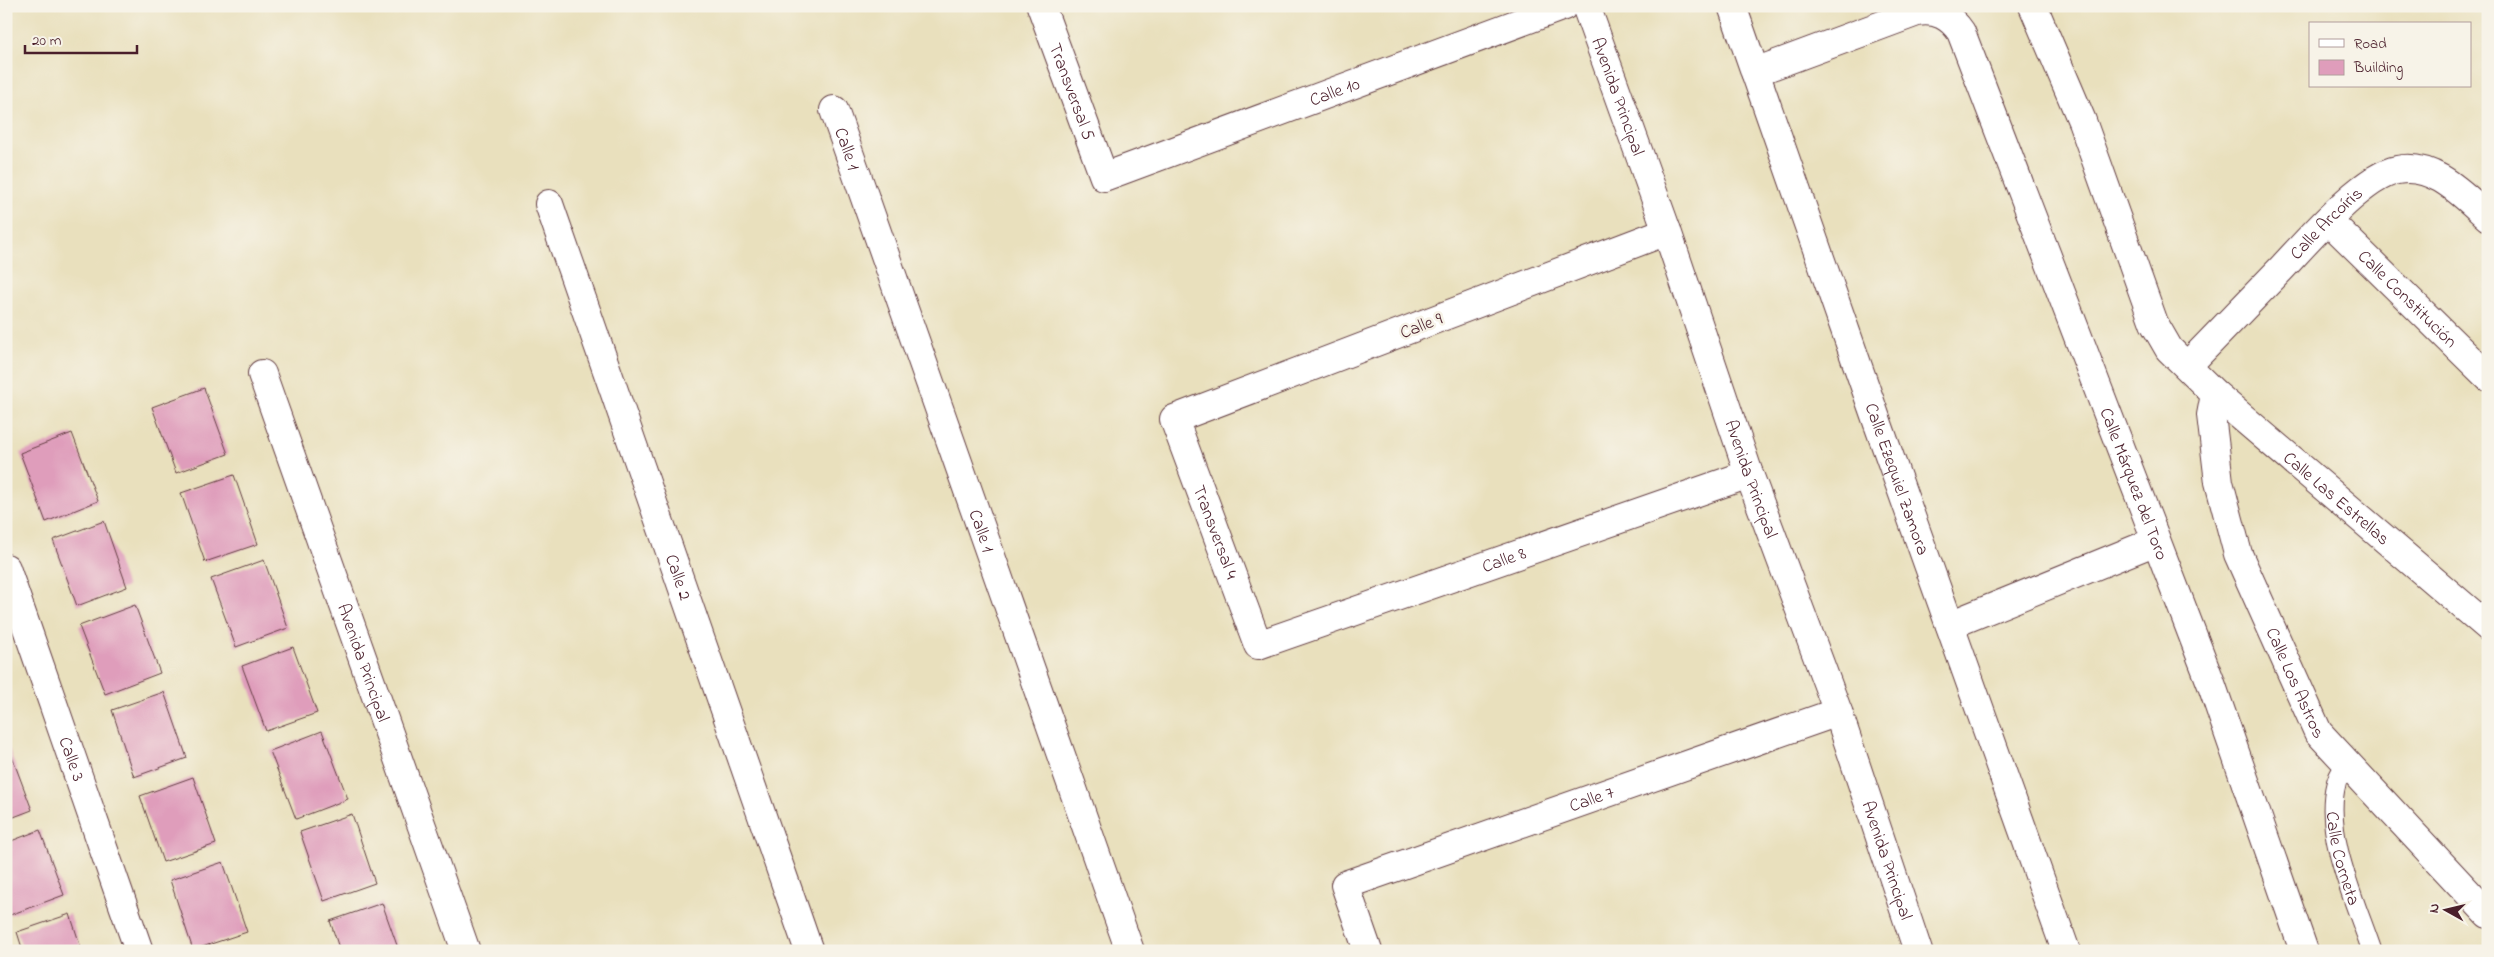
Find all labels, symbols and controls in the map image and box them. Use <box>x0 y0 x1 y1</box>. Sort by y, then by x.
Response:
scale bar <box>25 22 138 54</box>
legend <box>2309 22 2472 88</box>
text: 20 m <box>32 30 62 52</box>
text: Road <box>2354 33 2387 55</box>
street label: Avenida Principal <box>1583 34 1650 160</box>
street label: Transversal 5 <box>1041 40 1100 144</box>
text: Building <box>2353 57 2403 80</box>
street label: Calle 10 <box>1306 72 1364 114</box>
street label: Calle 1 <box>826 124 865 175</box>
street label: Calle Arcoíris <box>2285 182 2369 267</box>
street label: Calle Constitución <box>2351 245 2462 355</box>
street label: Calle 9 <box>1397 307 1447 347</box>
street label: Calle Ezequiel Zamora <box>1857 400 1935 559</box>
street label: Calle Márquez del Toro <box>2091 404 2174 564</box>
street label: Avenida Principal <box>1717 417 1783 542</box>
street label: Calle Las Estrellas <box>2276 446 2395 553</box>
street label: Transversal 4 <box>1185 482 1244 584</box>
street label: Calle 1 <box>961 506 1000 557</box>
street label: Calle 8 <box>1479 542 1530 581</box>
street label: Calle 2 <box>657 551 697 604</box>
street label: Avenida Principal <box>329 600 395 726</box>
street label: Calle Los Astros <box>2258 624 2329 746</box>
street label: Calle 3 <box>51 734 90 785</box>
street label: Calle 7 <box>1566 780 1618 820</box>
street label: Avenida Principal <box>1854 798 1918 924</box>
street label: Calle Corneta <box>2318 811 2366 909</box>
north arrow <box>2422 884 2472 934</box>
text: N <box>2424 902 2446 915</box>

